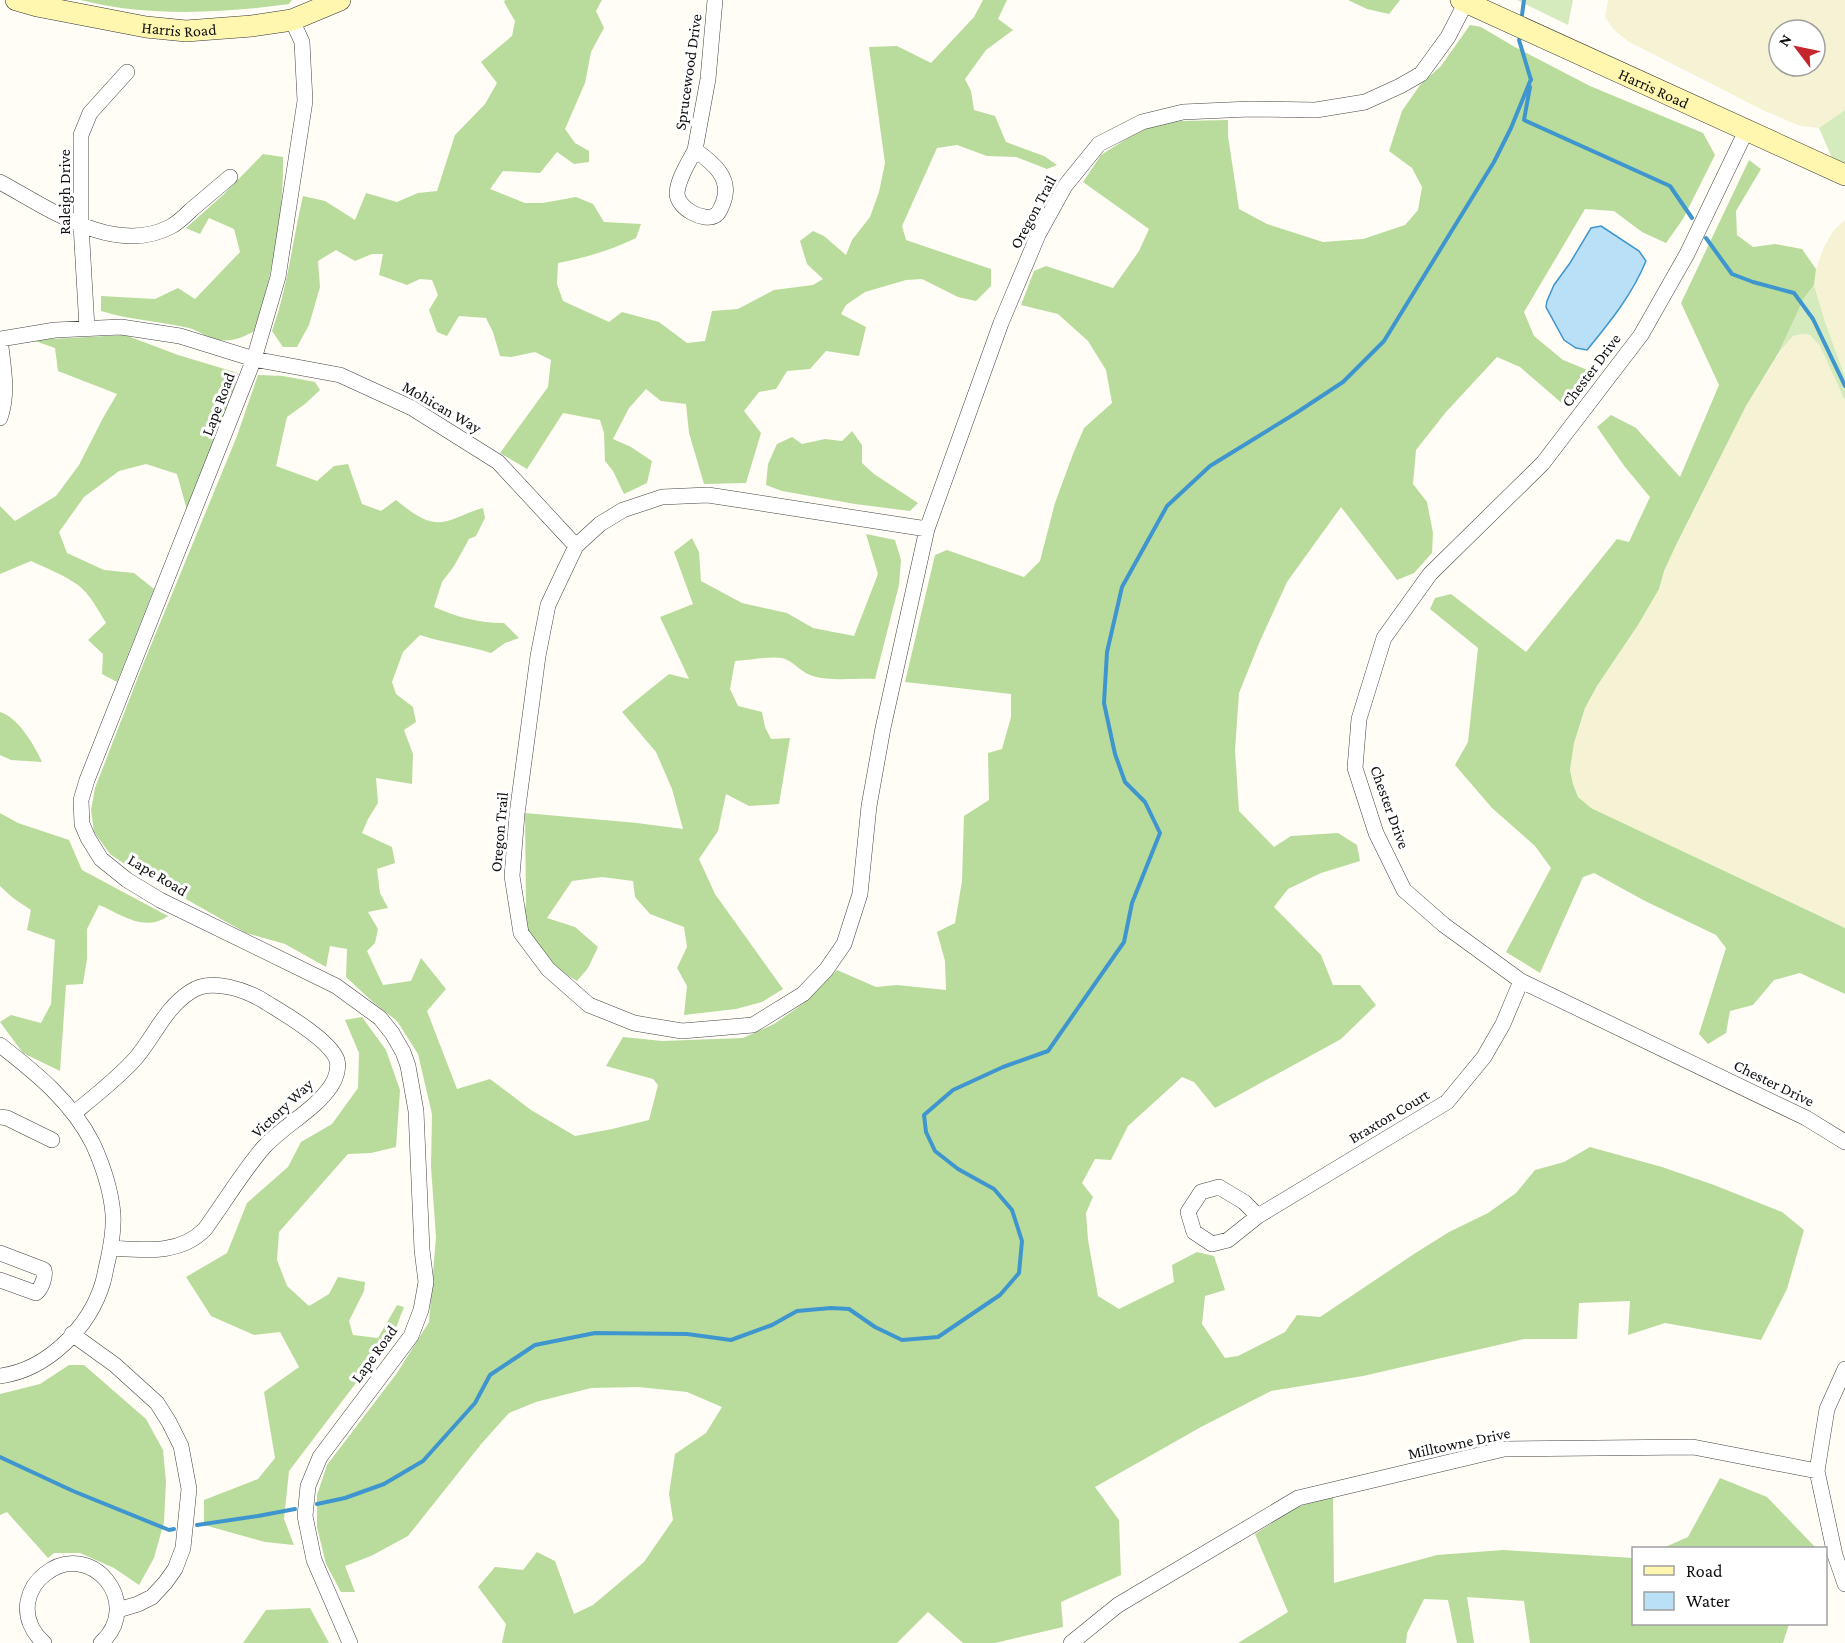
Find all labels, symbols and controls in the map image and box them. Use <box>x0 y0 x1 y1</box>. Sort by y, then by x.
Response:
street label: Sprucewood Drive <box>671 13 706 131</box>
street label: Harris Road <box>141 18 218 40</box>
north arrow <box>1767 18 1827 78</box>
text: N <box>1775 31 1795 49</box>
street label: Harris Road <box>1616 65 1692 111</box>
street label: Raleigh Drive <box>56 149 74 235</box>
street label: Oregon Trail <box>1007 173 1060 252</box>
street label: Chester Drive <box>1558 330 1624 410</box>
street label: Lape Road <box>198 369 239 438</box>
street label: Mohican Way <box>399 378 485 438</box>
street label: Chester Drive <box>1367 763 1413 851</box>
street label: Oregon Trail <box>487 791 512 873</box>
street label: Lape Road <box>125 851 191 901</box>
street label: Chester Drive <box>1731 1056 1817 1110</box>
street label: Victory Way <box>248 1075 317 1141</box>
street label: Braxton Court <box>1346 1085 1433 1147</box>
street label: Lape Road <box>348 1322 401 1386</box>
street label: Milltowne Drive <box>1406 1424 1512 1462</box>
legend <box>1632 1547 1827 1625</box>
text: Road <box>1686 1561 1723 1581</box>
text: Water <box>1686 1591 1731 1611</box>

